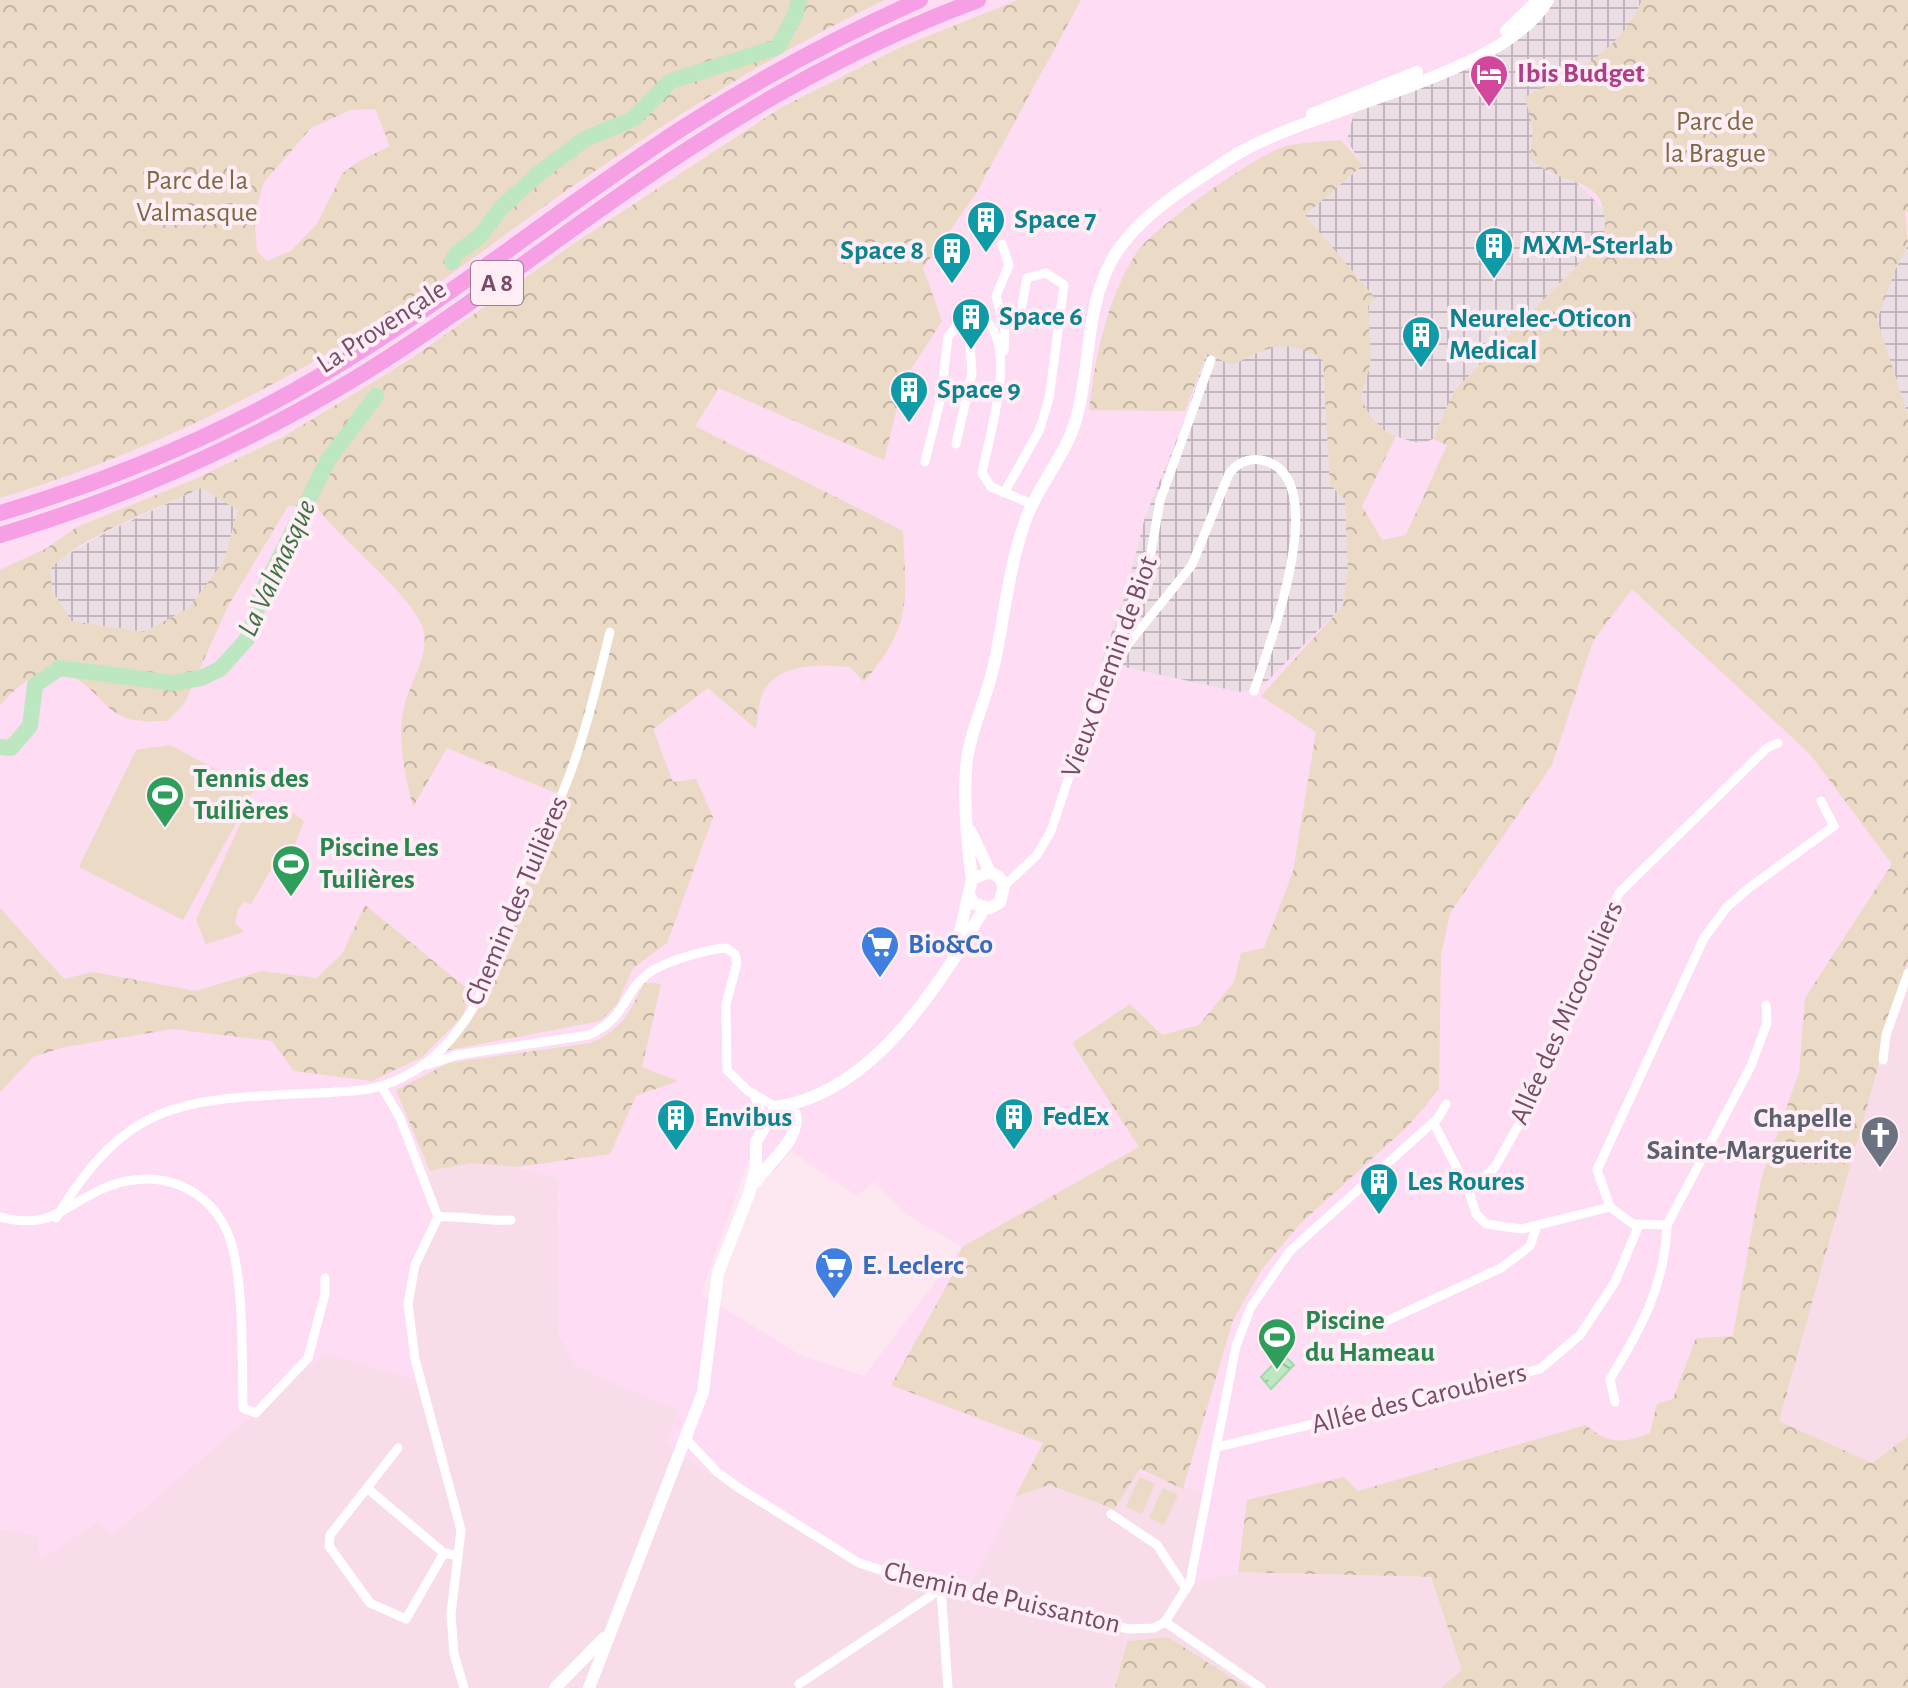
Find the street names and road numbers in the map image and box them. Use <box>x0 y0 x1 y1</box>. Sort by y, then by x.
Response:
road number: A 8 <box>471 261 523 305</box>
street label: La Provençale <box>312 275 452 379</box>
street label: Vieux Chemin de Biot <box>1057 553 1163 781</box>
street label: Chemin des Tuilières <box>460 792 574 1010</box>
street label: Allée des Micocouliers <box>1505 897 1629 1129</box>
street label: Allée des Caroubiers <box>1309 1359 1529 1439</box>
street label: Chemin de Puissanton <box>881 1557 1123 1639</box>

